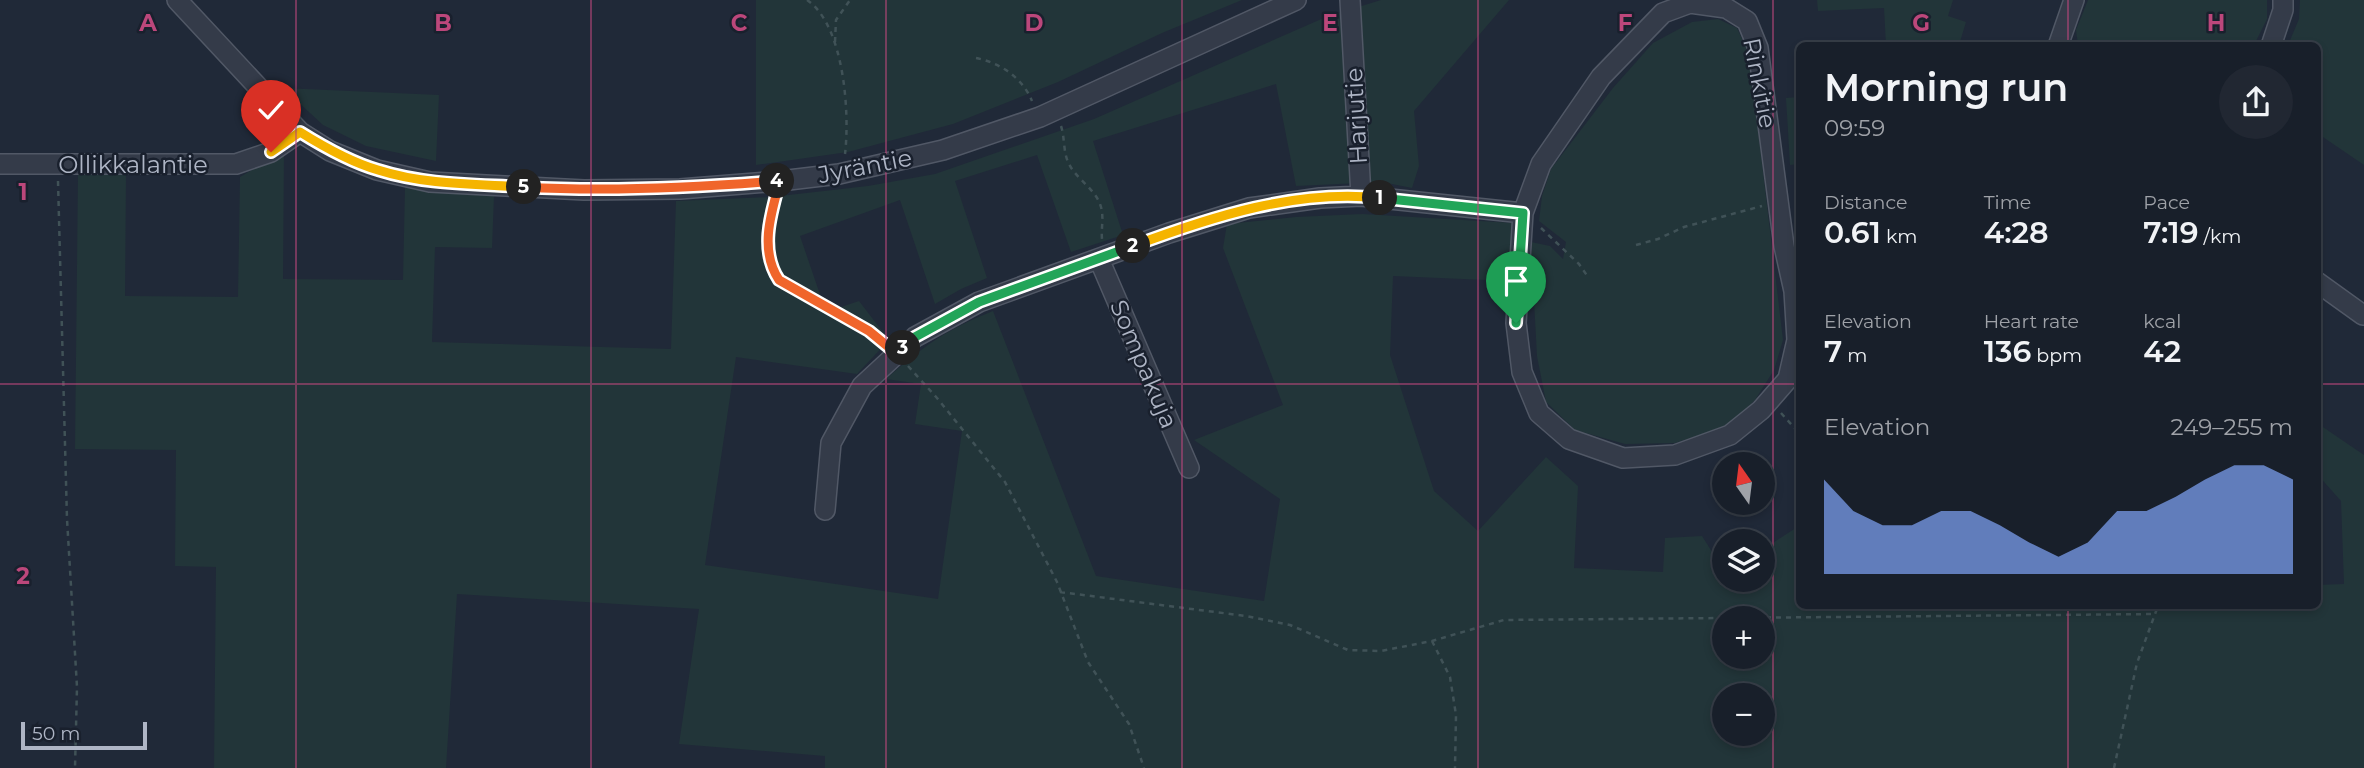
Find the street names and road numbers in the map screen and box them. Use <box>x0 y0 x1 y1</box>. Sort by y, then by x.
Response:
street label: Rinkitie <box>1737 35 1783 131</box>
street label: Harjutie <box>1339 67 1373 165</box>
street label: Jyräntie <box>815 143 914 189</box>
street label: Ollikkalantie <box>58 150 208 179</box>
street label: Sompakuja <box>1104 295 1184 433</box>

